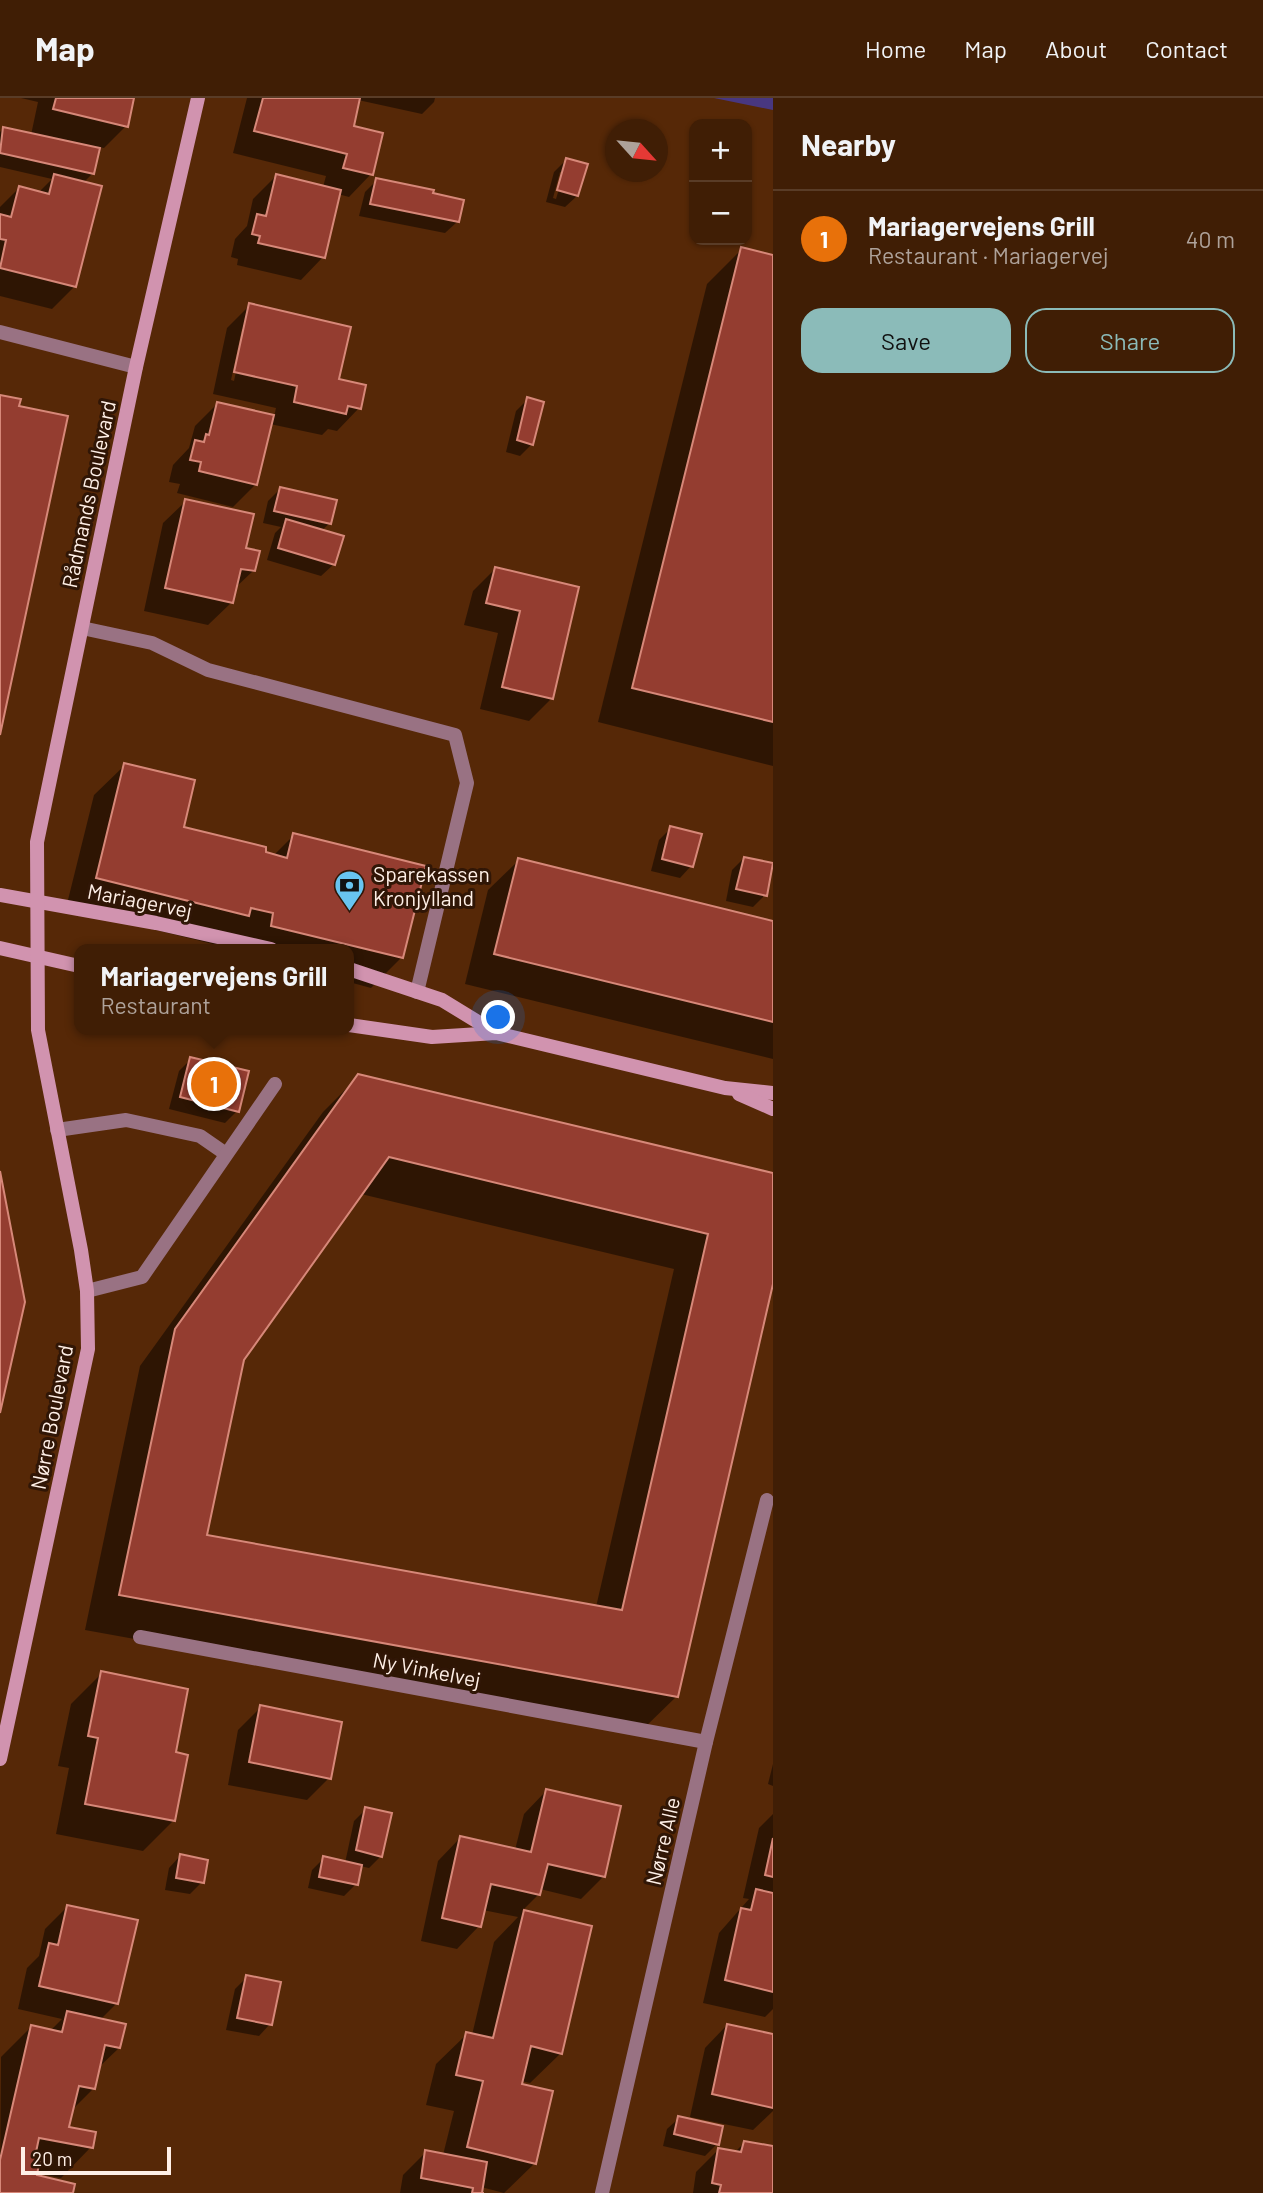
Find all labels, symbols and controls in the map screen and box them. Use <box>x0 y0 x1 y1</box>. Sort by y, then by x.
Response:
text: Map <box>35 28 95 68</box>
text: Home <box>865 34 926 63</box>
text: Map <box>964 34 1007 63</box>
text: About <box>1045 34 1107 63</box>
text: Contact <box>1145 34 1228 63</box>
north arrow <box>605 119 668 182</box>
map controls <box>689 119 752 245</box>
button: + <box>689 119 752 182</box>
text: Nearby <box>801 126 896 162</box>
button: − <box>689 182 752 245</box>
text: Mariagervejens Grill <box>868 210 1095 241</box>
text: 1 <box>820 225 828 253</box>
text: 40 m <box>1186 225 1235 253</box>
text: Restaurant · Mariagervej <box>868 241 1109 269</box>
button: Save <box>801 308 1011 373</box>
button: Share <box>1025 308 1235 373</box>
street label: Rådmands Boulevard <box>56 398 120 590</box>
place label: Sparekassen Kronjylland <box>373 861 490 910</box>
bank icon: Sparekassen Kronjylland <box>333 868 367 912</box>
street label: Mariagervej <box>86 878 194 922</box>
popup <box>74 944 354 1035</box>
text: Mariagervejens Grill <box>101 960 327 991</box>
text: Restaurant <box>101 991 211 1019</box>
your location <box>481 1000 515 1034</box>
pin: 1 <box>191 1058 237 1110</box>
street label: Nørre Boulevard <box>25 1342 77 1492</box>
street label: Ny Vinkelvej <box>371 1646 483 1692</box>
street label: Nørre Alle <box>640 1795 684 1887</box>
scale bar <box>21 2144 172 2176</box>
text: 20 m <box>32 2147 72 2170</box>

